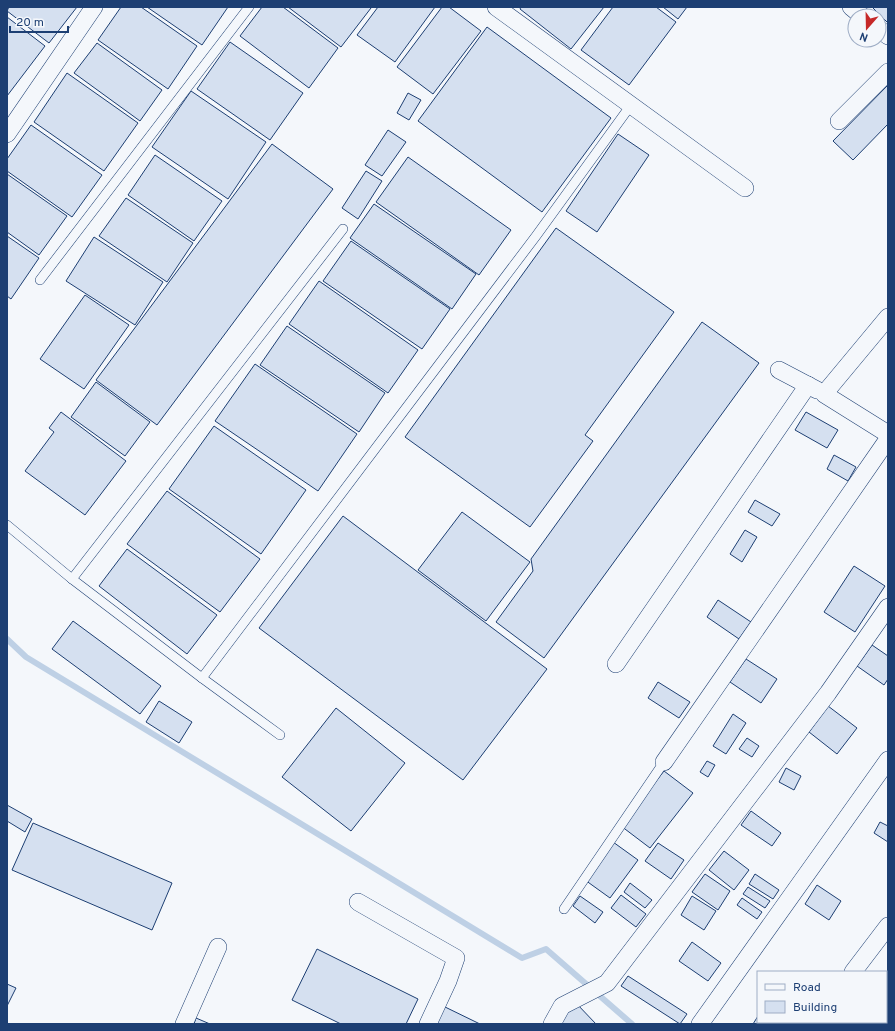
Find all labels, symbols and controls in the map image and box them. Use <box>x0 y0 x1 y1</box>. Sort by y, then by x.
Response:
scale bar <box>10 8 68 34</box>
north arrow <box>847 8 887 48</box>
text: 20 m <box>16 15 44 31</box>
text: N <box>858 29 870 44</box>
legend <box>757 971 887 1023</box>
text: Road <box>793 980 821 996</box>
text: Building <box>793 1000 837 1016</box>

